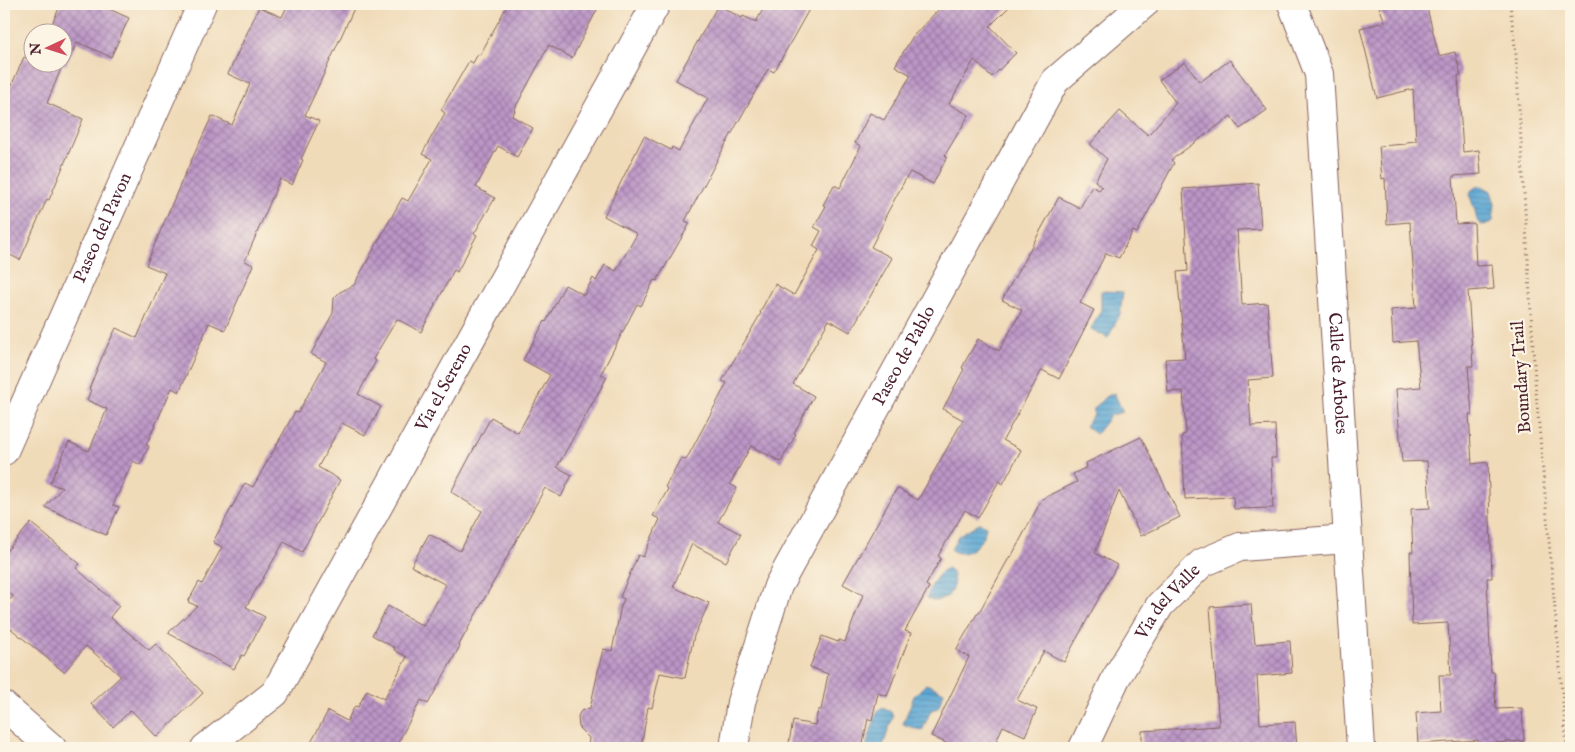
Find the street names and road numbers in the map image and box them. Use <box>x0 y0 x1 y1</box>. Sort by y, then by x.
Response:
street label: Paseo del Pavon <box>68 169 137 287</box>
street label: Paseo de Pablo <box>868 302 941 410</box>
street label: Calle de Arboles <box>1322 312 1353 435</box>
street label: Boundary Trail <box>1507 320 1537 434</box>
street label: Via el Sereno <box>410 339 478 437</box>
street label: Via del Valle <box>1130 559 1206 645</box>

